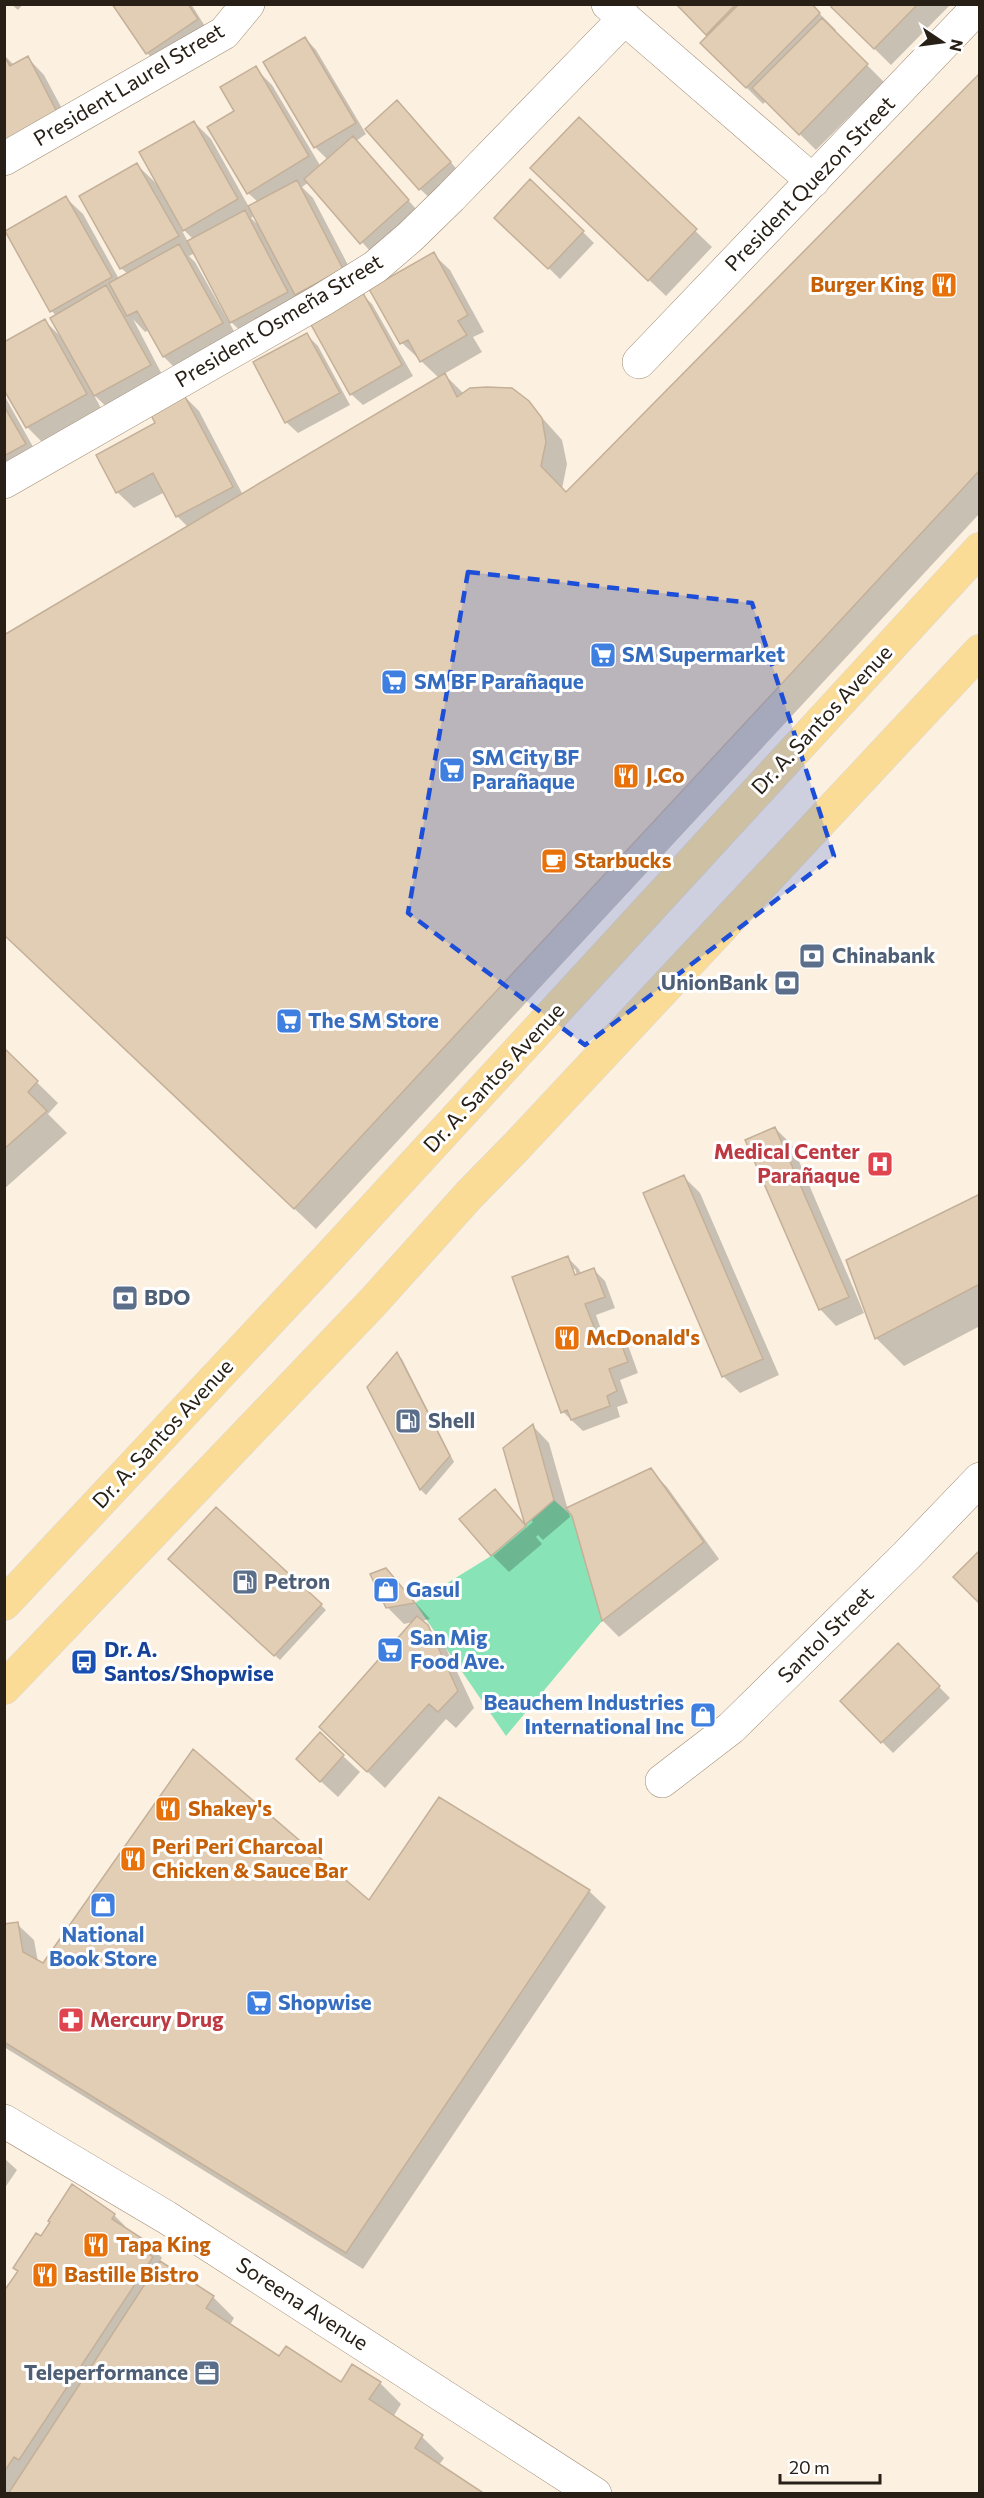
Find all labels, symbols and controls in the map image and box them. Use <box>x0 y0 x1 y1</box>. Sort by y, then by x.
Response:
north arrow <box>912 12 972 72</box>
street label: President Laurel Street <box>29 17 228 150</box>
text: N <box>946 38 968 53</box>
street label: President Quezon Street <box>719 90 899 276</box>
street label: President Osmeña Street <box>170 248 387 392</box>
restaurant icon: Burger King <box>929 270 959 300</box>
place label: Burger King <box>810 271 924 296</box>
street label: Dr. A. Santos Avenue <box>745 639 897 799</box>
supermarket icon: SM Supermarket <box>588 640 618 670</box>
place label: SM Supermarket <box>622 641 785 666</box>
supermarket icon: SM BF Parañaque <box>379 667 409 697</box>
place label: SM BF Parañaque <box>414 668 584 693</box>
place label: SM City BF Parañaque <box>472 744 580 793</box>
supermarket icon: SM City BF Parañaque <box>437 755 467 785</box>
restaurant icon: J.Co <box>611 761 641 791</box>
place label: J.Co <box>646 762 685 787</box>
cafe icon: Starbucks <box>539 846 569 876</box>
place label: Starbucks <box>574 847 672 872</box>
bank icon: Chinabank <box>797 941 827 971</box>
place label: Chinabank <box>832 942 935 967</box>
bank icon: UnionBank <box>772 968 802 998</box>
place label: UnionBank <box>661 969 768 994</box>
street label: Dr. A. Santos Avenue <box>417 997 569 1157</box>
supermarket icon: The SM Store <box>274 1006 304 1036</box>
place label: The SM Store <box>308 1007 439 1032</box>
place label: Medical Center Parañaque <box>714 1138 860 1187</box>
hospital icon: Medical Center Parañaque <box>865 1149 895 1179</box>
bank icon: BDO <box>110 1283 140 1313</box>
place label: BDO <box>144 1284 190 1309</box>
restaurant icon: McDonald's <box>552 1323 582 1353</box>
place label: McDonald's <box>586 1324 700 1349</box>
street label: Dr. A. Santos Avenue <box>86 1353 238 1513</box>
fuel station icon: Shell <box>393 1406 423 1436</box>
place label: Shell <box>428 1407 475 1432</box>
fuel station icon: Petron <box>230 1567 260 1597</box>
place label: Petron <box>264 1568 330 1593</box>
shop icon: Gasul <box>371 1575 401 1605</box>
place label: Gasul <box>406 1576 460 1601</box>
street label: Santol Street <box>772 1581 878 1687</box>
place label: San Mig Food Ave. <box>410 1624 505 1673</box>
supermarket icon: San Mig Food Ave. <box>375 1635 405 1665</box>
place label: Dr. A. Santos/Shopwise <box>104 1636 274 1685</box>
bus stop icon: Dr. A. Santos/Shopwise <box>69 1647 99 1677</box>
place label: Beauchem Industries International Inc <box>483 1689 684 1738</box>
shop icon: Beauchem Industries International Inc <box>688 1700 718 1730</box>
restaurant icon: Shakey's <box>153 1794 183 1824</box>
place label: Shakey's <box>188 1795 272 1820</box>
place label: Peri Peri Charcoal Chicken & Sauce Bar <box>152 1833 348 1882</box>
restaurant icon: Peri Peri Charcoal Chicken & Sauce Bar <box>118 1844 148 1874</box>
shop icon: National Book Store <box>88 1890 118 1920</box>
place label: National Book Store <box>49 1921 157 1970</box>
supermarket icon: Shopwise <box>244 1988 274 2018</box>
place label: Shopwise <box>278 1989 372 2014</box>
pharmacy icon: Mercury Drug <box>56 2005 86 2035</box>
place label: Mercury Drug <box>90 2006 224 2031</box>
restaurant icon: Tapa King <box>81 2230 111 2260</box>
place label: Tapa King <box>116 2231 211 2256</box>
street label: Soreena Avenue <box>232 2251 373 2355</box>
restaurant icon: Bastille Bistro <box>30 2260 60 2290</box>
place label: Bastille Bistro <box>64 2261 199 2286</box>
office icon: Teleperformance <box>192 2358 222 2388</box>
place label: Teleperformance <box>24 2359 188 2384</box>
scale bar <box>780 2447 880 2485</box>
text: 20 m <box>789 2456 830 2478</box>

